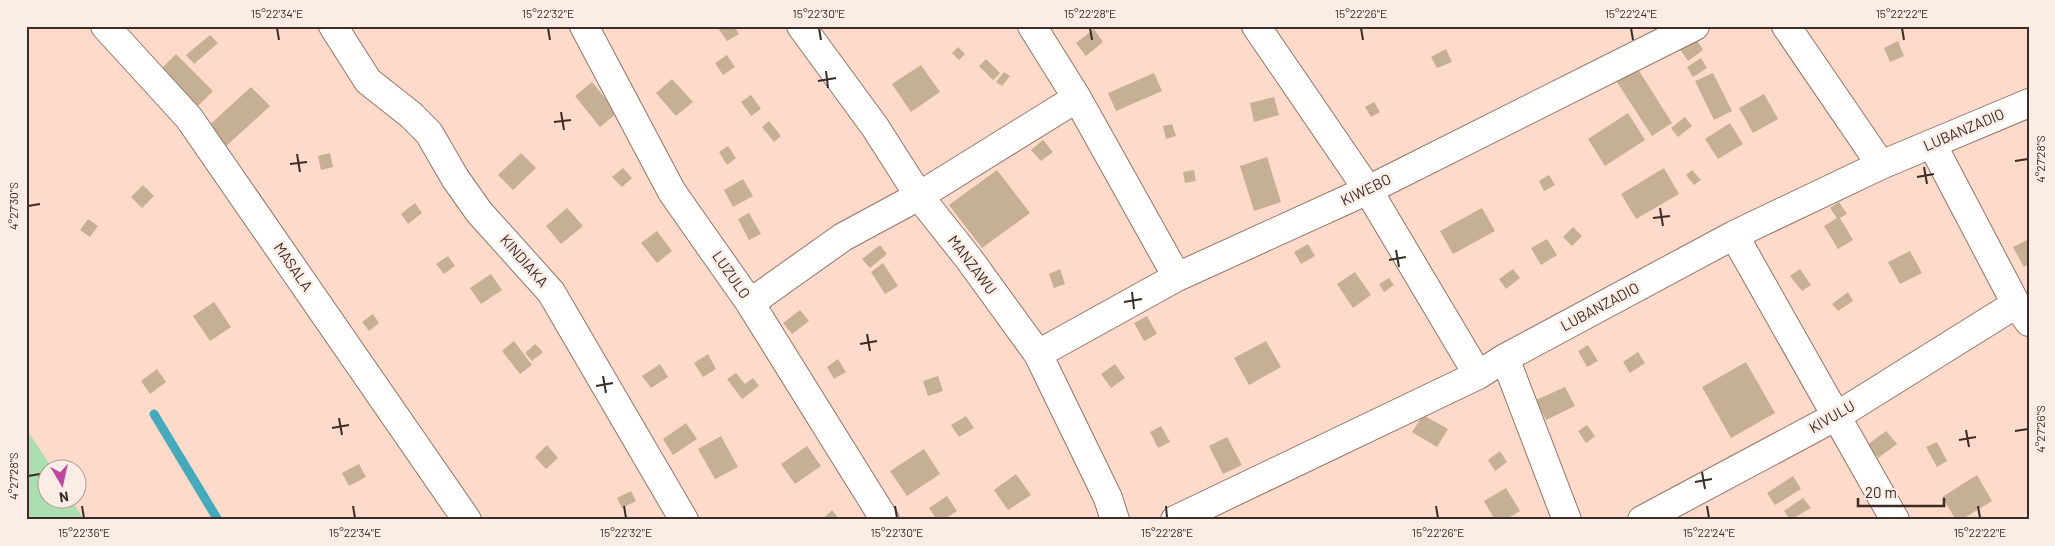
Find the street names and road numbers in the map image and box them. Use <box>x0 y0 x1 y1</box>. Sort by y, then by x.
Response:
street label: LUBANZADIO <box>1920 104 2007 154</box>
street label: KIWEBO <box>1337 169 1394 209</box>
street label: KINDIAKA <box>497 230 553 290</box>
street label: MANZAWU <box>945 231 1001 298</box>
street label: MASALA <box>271 239 317 294</box>
street label: LUZULO <box>709 247 755 302</box>
street label: LUBANZADIO <box>1557 278 1642 334</box>
street label: KIVULU <box>1805 396 1858 436</box>

